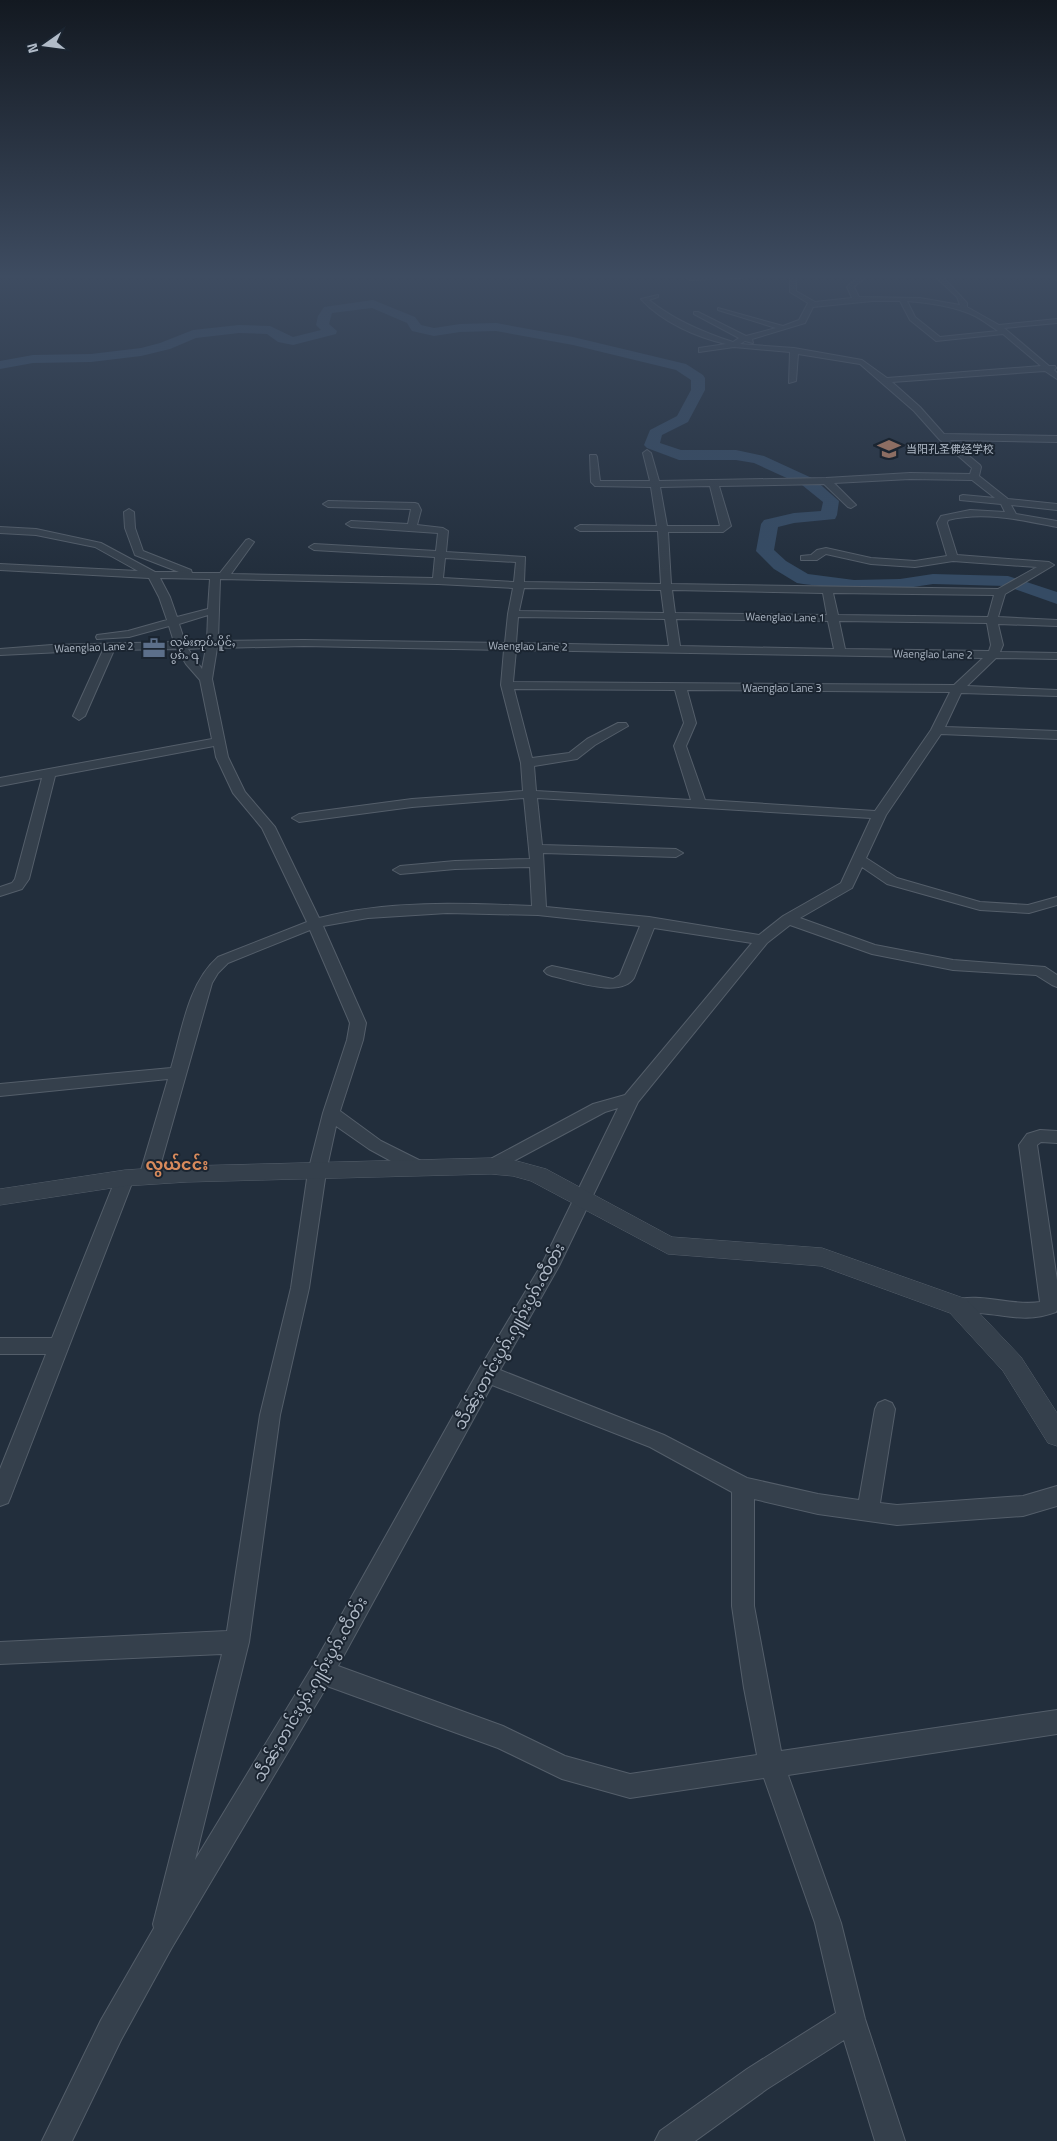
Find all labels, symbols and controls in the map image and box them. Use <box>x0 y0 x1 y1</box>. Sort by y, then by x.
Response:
north arrow <box>20 20 70 70</box>
text: N <box>21 41 43 56</box>
school or university icon: 当阳孔圣佛经学校 <box>876 436 902 462</box>
place label: 当阳孔圣佛经学校 <box>906 441 994 457</box>
street label: Waenglao Lane 1 <box>745 608 825 626</box>
place label: လုမ်းဢုပ်ႉပိူင်ႇ ပွၵ်ႉ ႖ <box>170 634 236 664</box>
office icon: လုမ်းဢုပ်ႉပိူင်ႇ ပွၵ်ႉ ႖ <box>141 635 167 661</box>
street label: Waenglao Lane 2 <box>488 637 568 655</box>
street label: Waenglao Lane 2 <box>54 638 134 656</box>
street label: Waenglao Lane 2 <box>893 645 973 663</box>
street label: Waenglao Lane 3 <box>742 680 822 696</box>
district label: လွယ်ငင်း <box>146 1152 208 1177</box>
street label: သဵၼ်ႈတၢင်းပွၵ်ႉႁူၵ်းပွၵ်ႉၸဵတ်း <box>447 1238 572 1435</box>
street label: သဵၼ်ႈတၢင်းပွၵ်ႉႁူၵ်းပွၵ်ႉၸဵတ်း <box>247 1592 375 1787</box>

